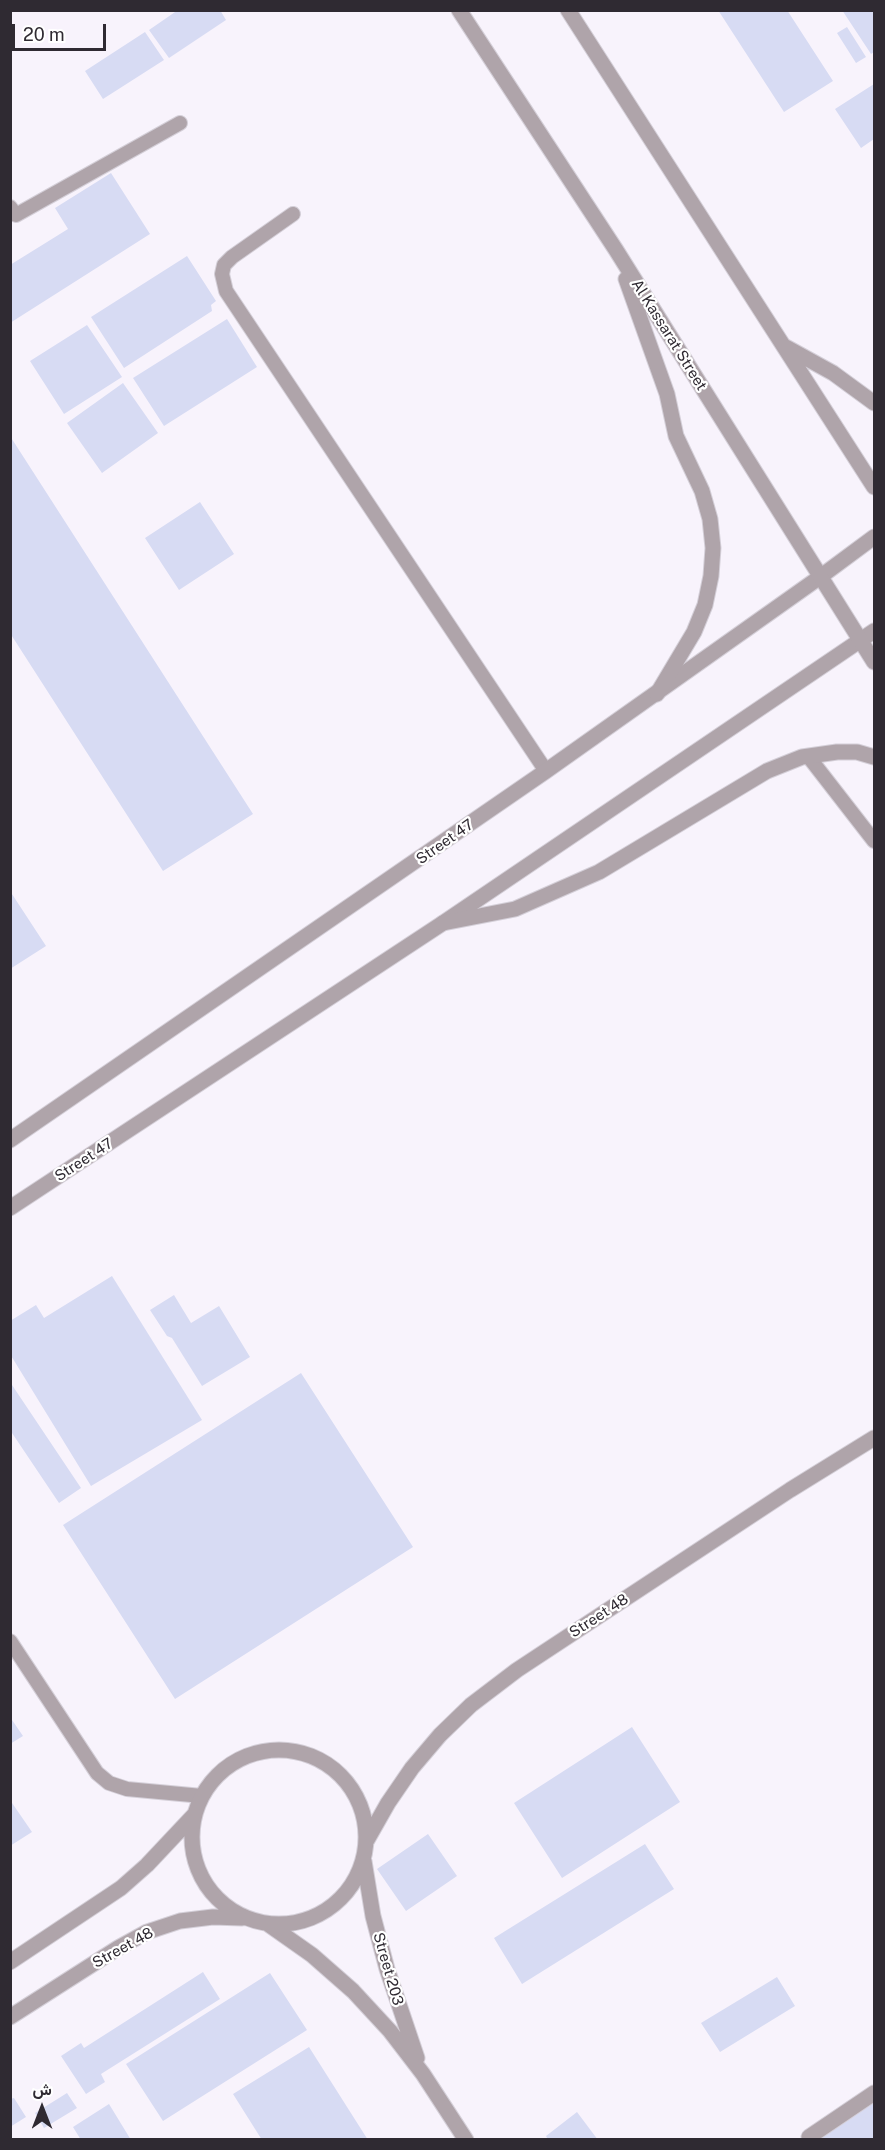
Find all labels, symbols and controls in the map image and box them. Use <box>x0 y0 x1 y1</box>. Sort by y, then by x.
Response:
scale bar <box>15 12 110 50</box>
text: 20 m <box>23 24 65 45</box>
street label: Al Kassarat Street <box>628 276 710 394</box>
street label: Street 47 <box>413 816 477 868</box>
street label: Street 47 <box>51 1135 117 1185</box>
street label: Street 48 <box>566 1590 632 1642</box>
street label: Street 48 <box>90 1924 156 1972</box>
street label: Street 203 <box>369 1931 407 2007</box>
north arrow <box>12 2078 72 2138</box>
text: ش <box>32 2080 52 2099</box>

